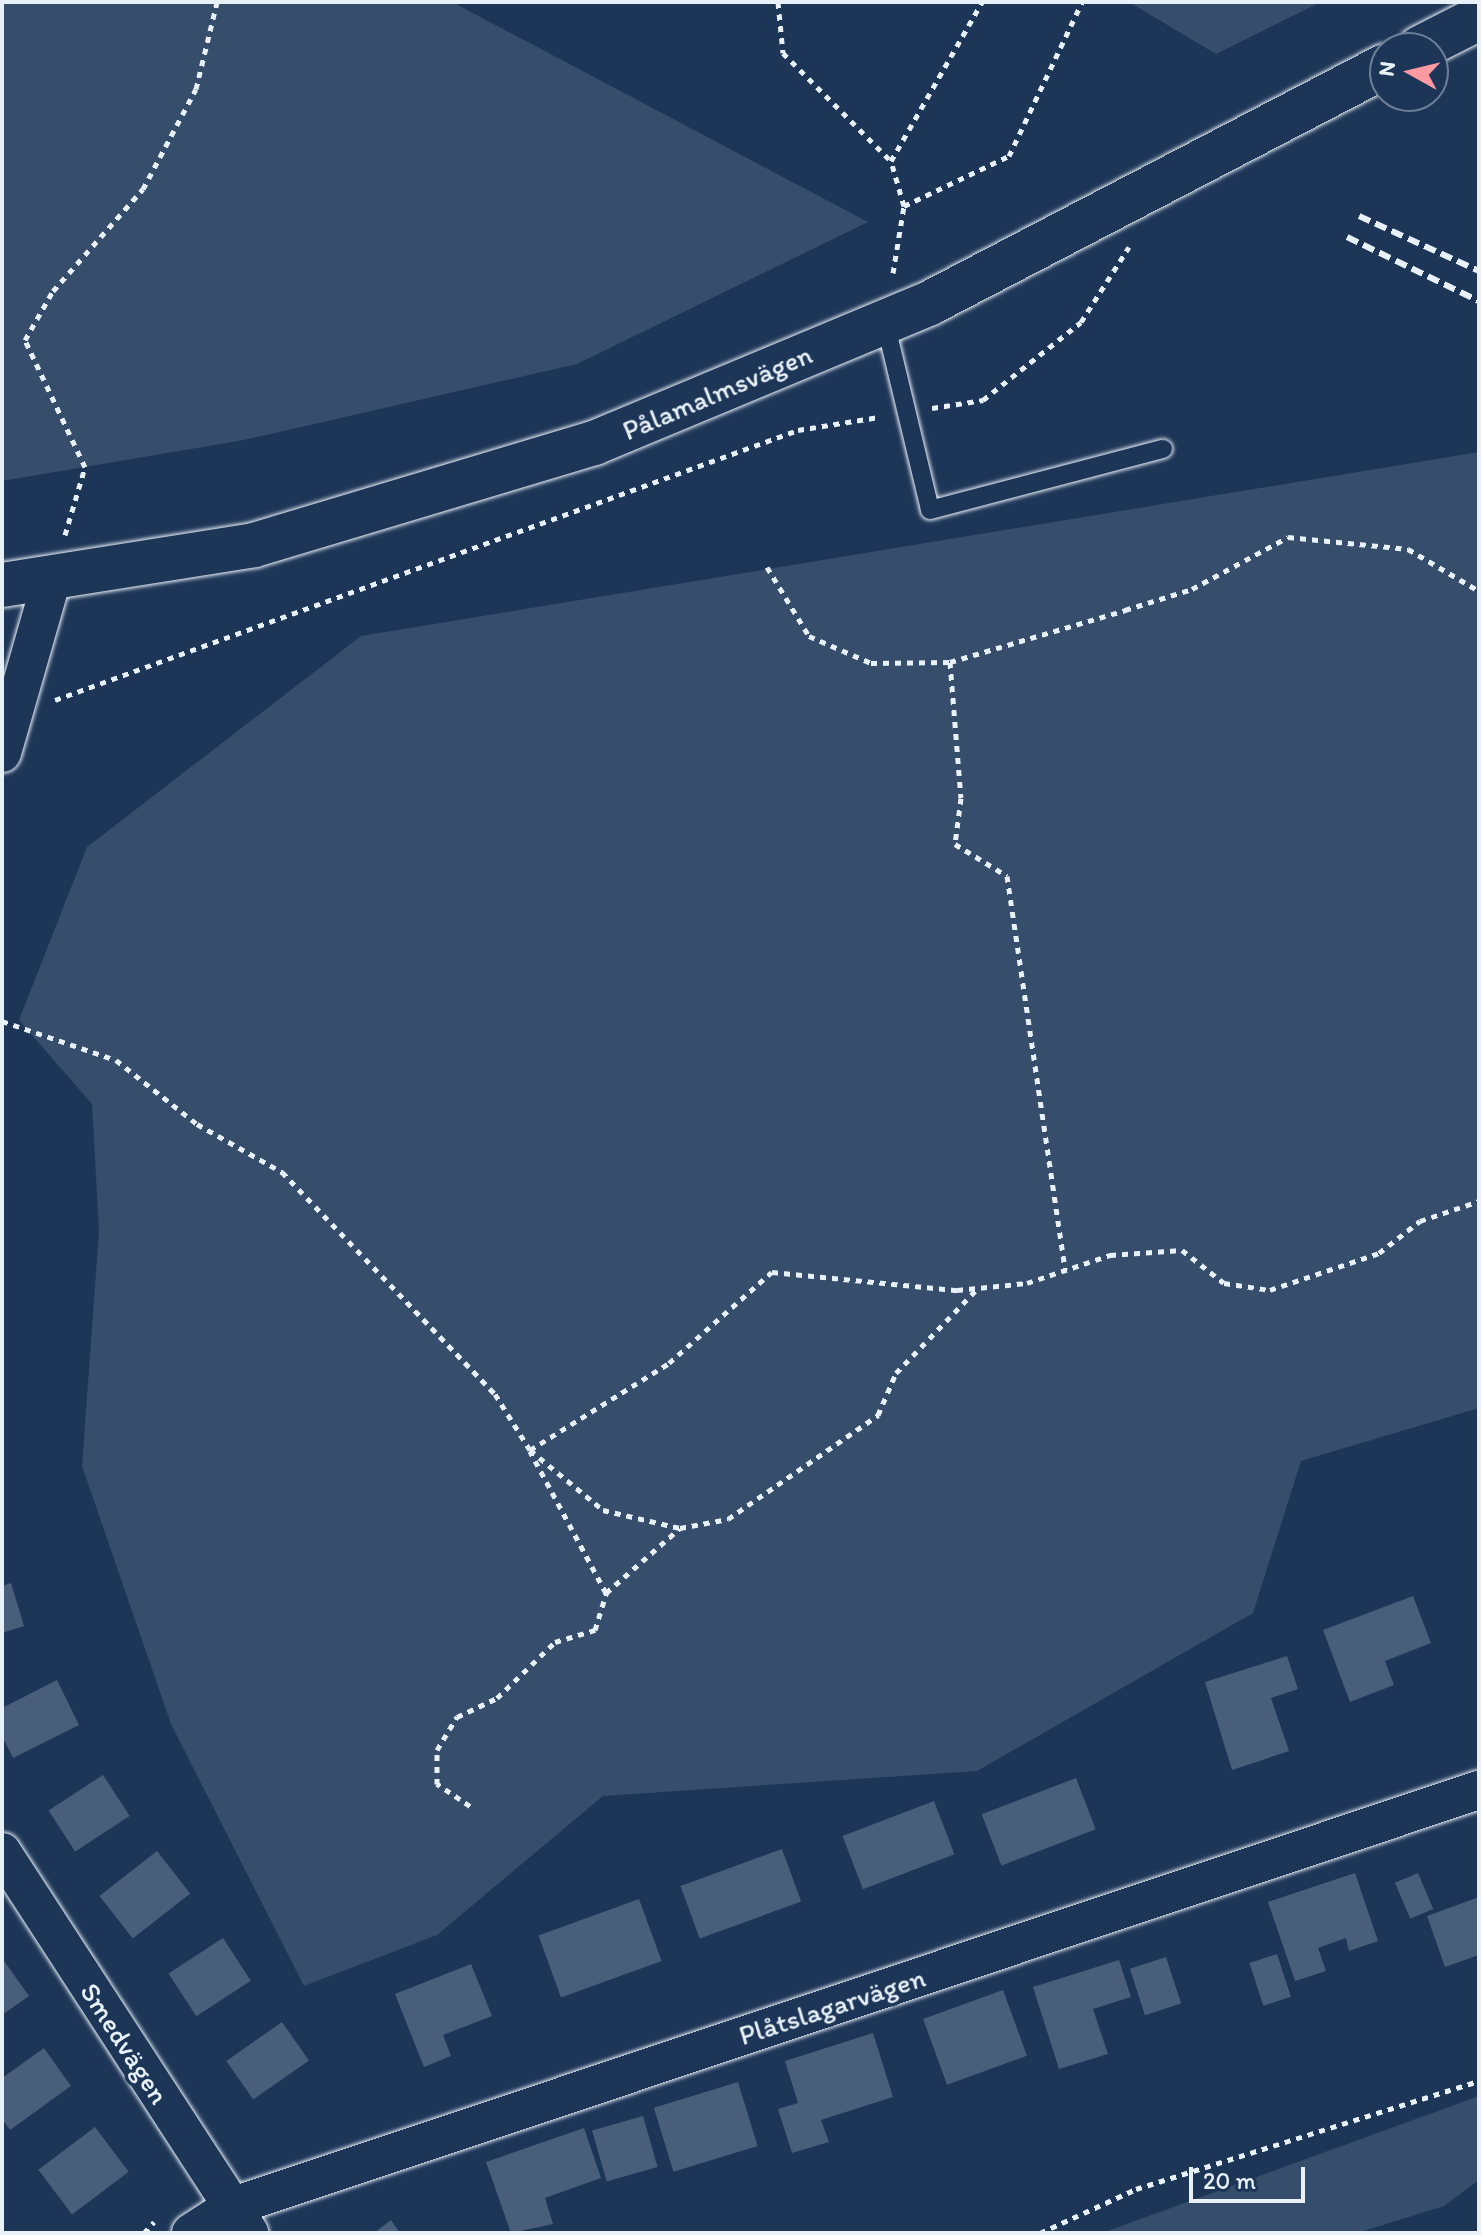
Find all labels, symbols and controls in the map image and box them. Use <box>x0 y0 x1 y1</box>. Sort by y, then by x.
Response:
north arrow <box>1369 32 1449 112</box>
text: N <box>1372 60 1401 78</box>
street label: Pålamalmsvägen <box>617 337 817 447</box>
street label: Plåtslagarvägen <box>734 1960 930 2052</box>
street label: Smedvägen <box>73 1976 177 2110</box>
scale bar <box>1193 2151 1309 2201</box>
text: 20 m <box>1203 2166 1256 2195</box>

